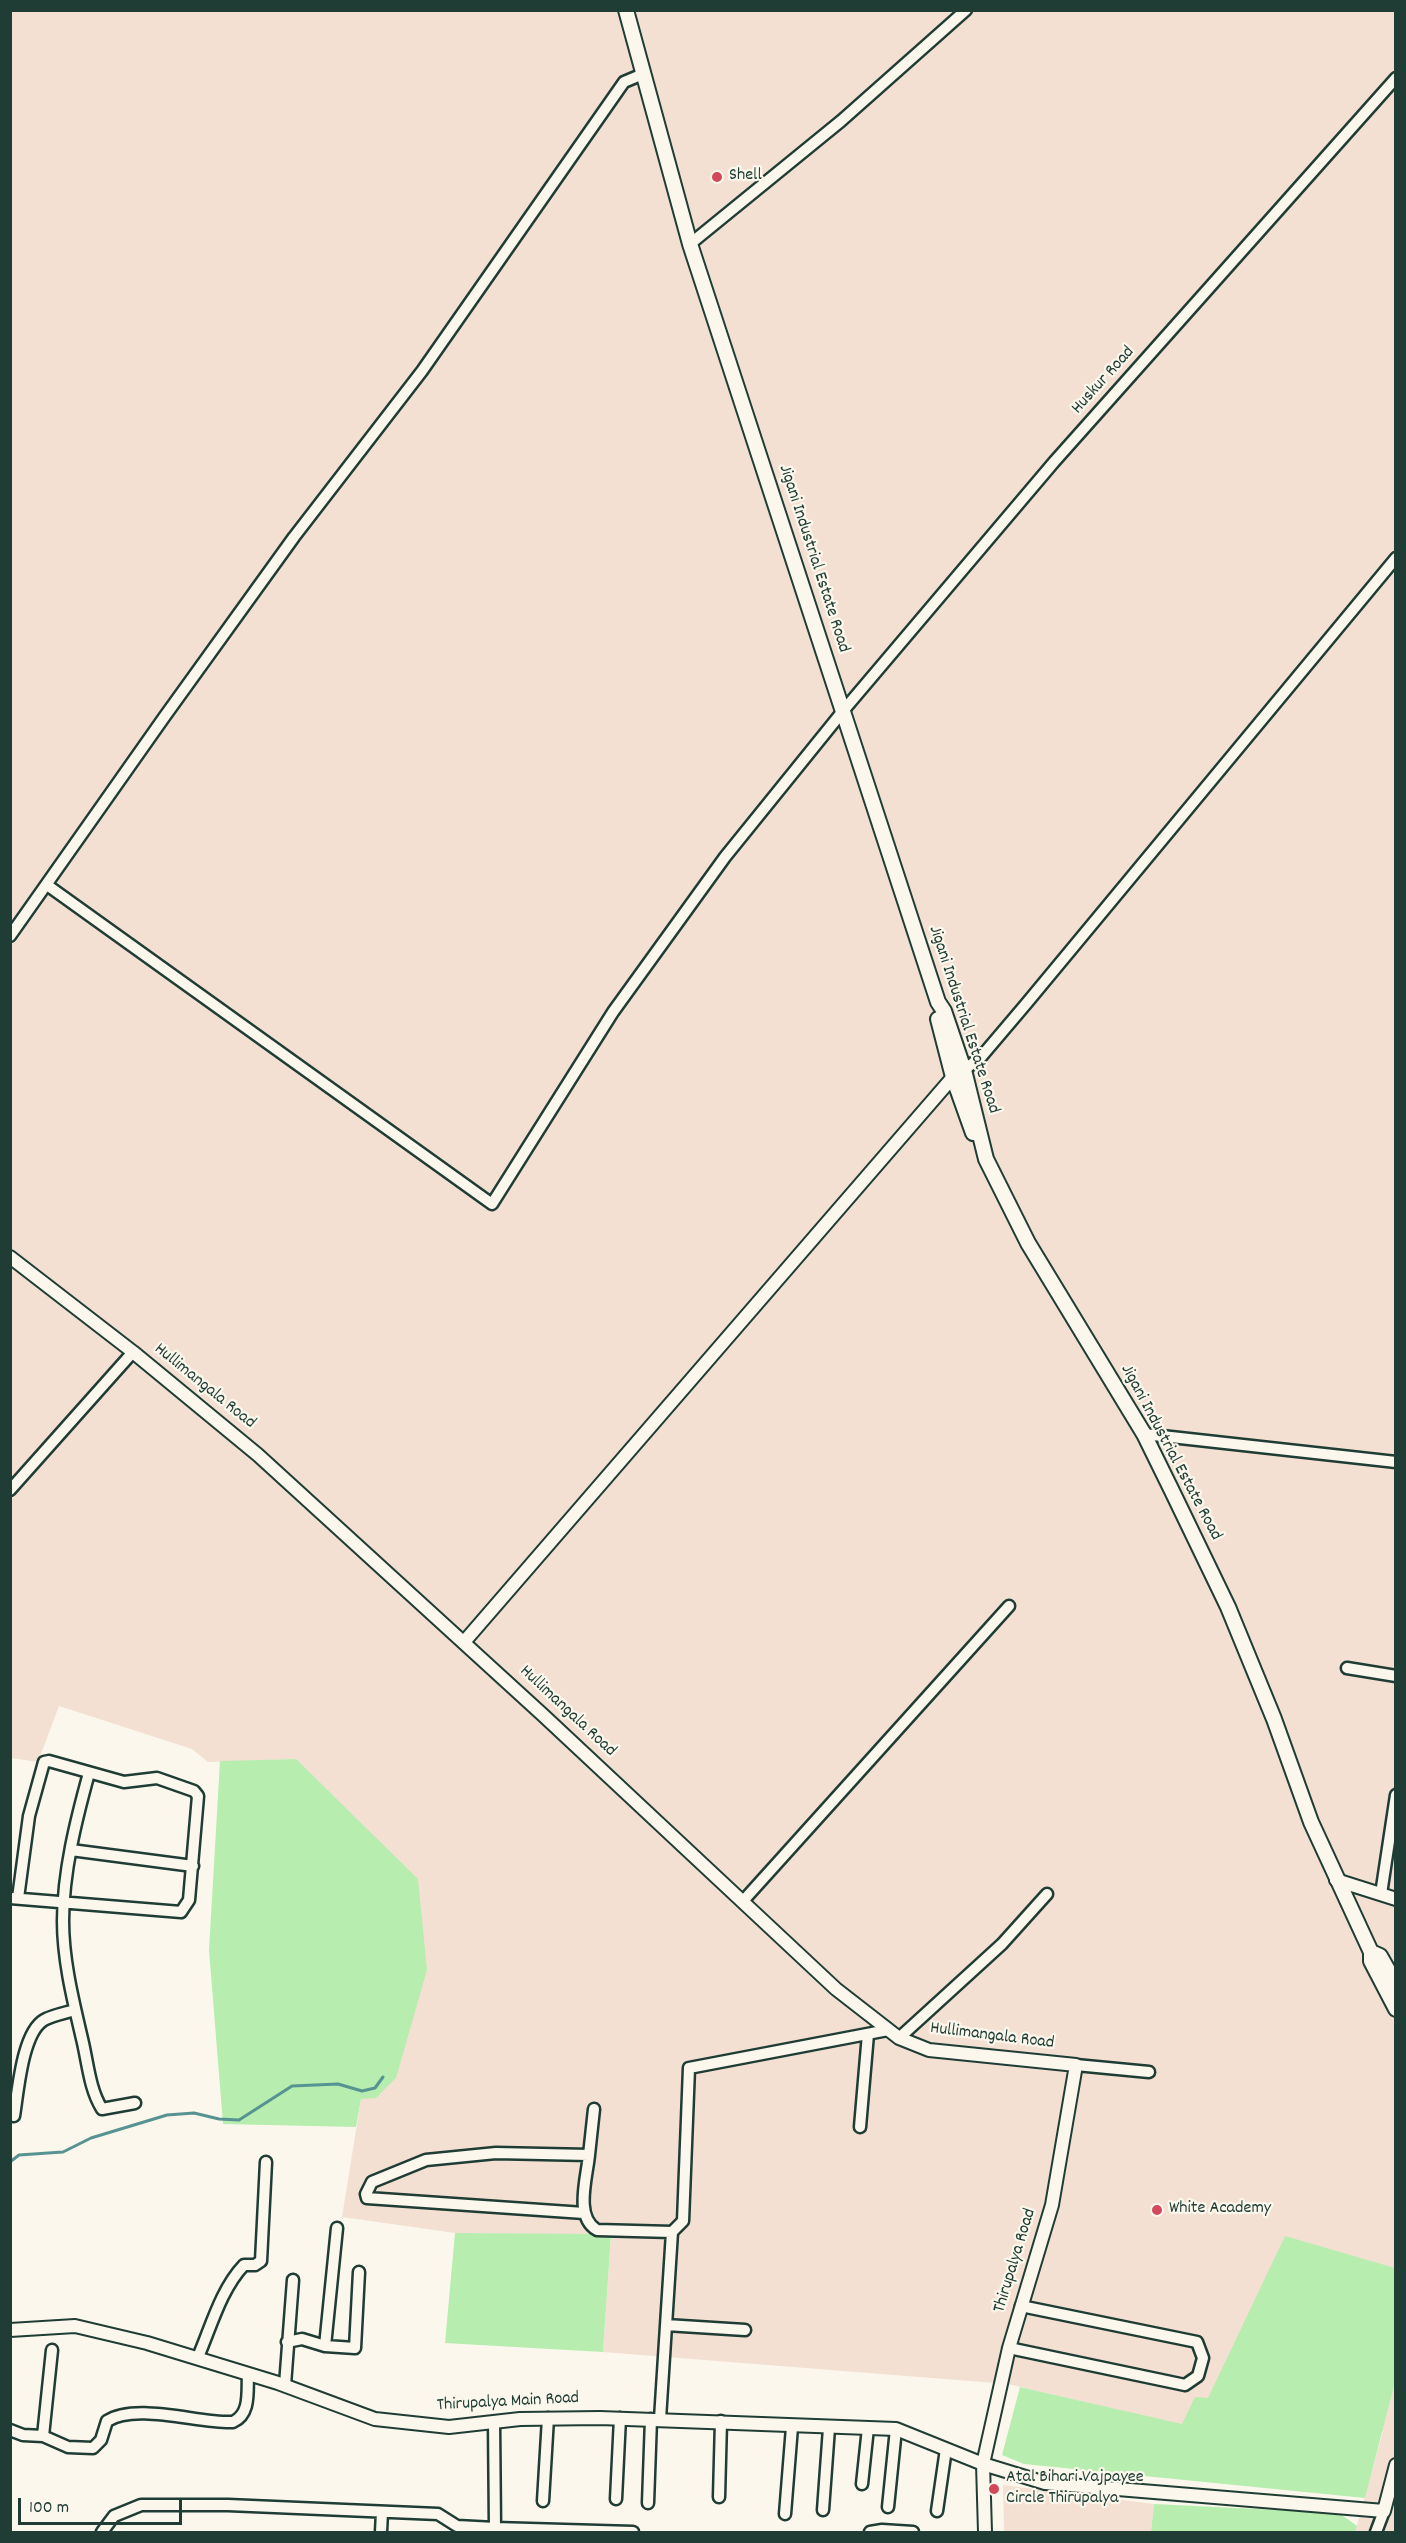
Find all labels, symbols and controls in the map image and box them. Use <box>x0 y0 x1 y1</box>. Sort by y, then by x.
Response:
place label: Shell <box>729 166 762 188</box>
marker: Shell <box>710 170 724 184</box>
street label: Huskur Road <box>1068 343 1140 419</box>
street label: Jigani Industrial Estate Road <box>772 462 854 656</box>
street label: Jigani Industrial Estate Road <box>922 923 1004 1117</box>
street label: Hullimangala Road <box>149 1339 259 1435</box>
street label: Jigani Industrial Estate Road <box>1114 1361 1226 1545</box>
street label: Hullimangala Road <box>514 1662 620 1762</box>
street label: Hullimangala Road <box>929 2019 1055 2055</box>
place label: White Academy <box>1169 2199 1271 2221</box>
marker: White Academy <box>1150 2203 1164 2217</box>
street label: Thirupalya Road <box>990 2206 1042 2316</box>
street label: Thirupalya Main Road <box>436 2388 580 2418</box>
place label: Atal Bihari Vajpayee Circle Thirupalya <box>1006 2468 1144 2510</box>
marker: Atal Bihari Vajpayee Circle Thirupalya <box>987 2482 1001 2496</box>
scale bar <box>21 2486 184 2524</box>
text: 100 m <box>29 2496 69 2521</box>

